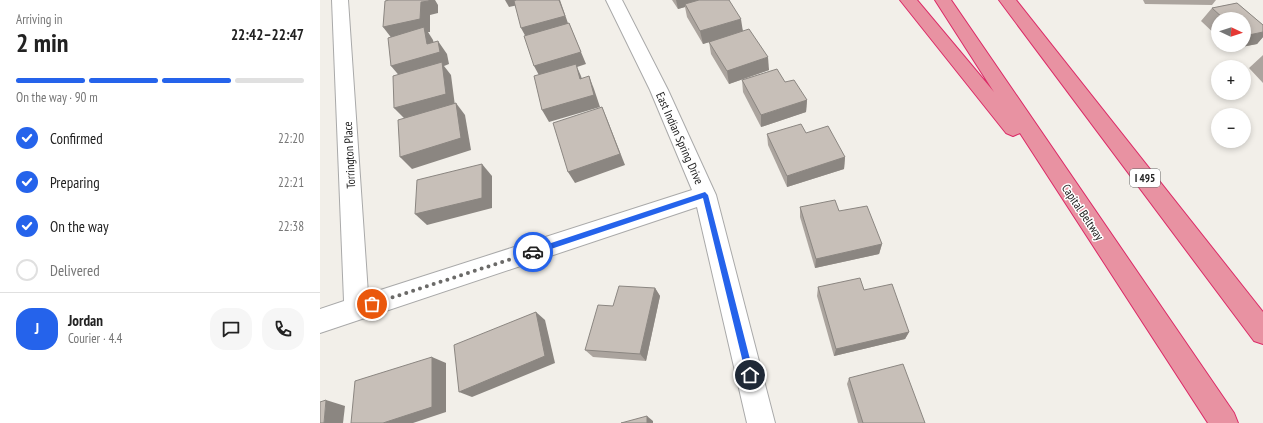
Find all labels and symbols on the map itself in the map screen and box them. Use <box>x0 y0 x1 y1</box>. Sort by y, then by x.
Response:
north arrow <box>1211 12 1251 52</box>
street label: East Indian Spring Drive <box>653 90 707 186</box>
street label: Torrington Place <box>340 121 358 189</box>
road number: I 495 <box>1130 169 1160 187</box>
street label: Capital Beltway <box>1059 181 1108 243</box>
courier <box>513 232 553 272</box>
pin <box>355 287 389 321</box>
pin <box>733 358 767 392</box>

